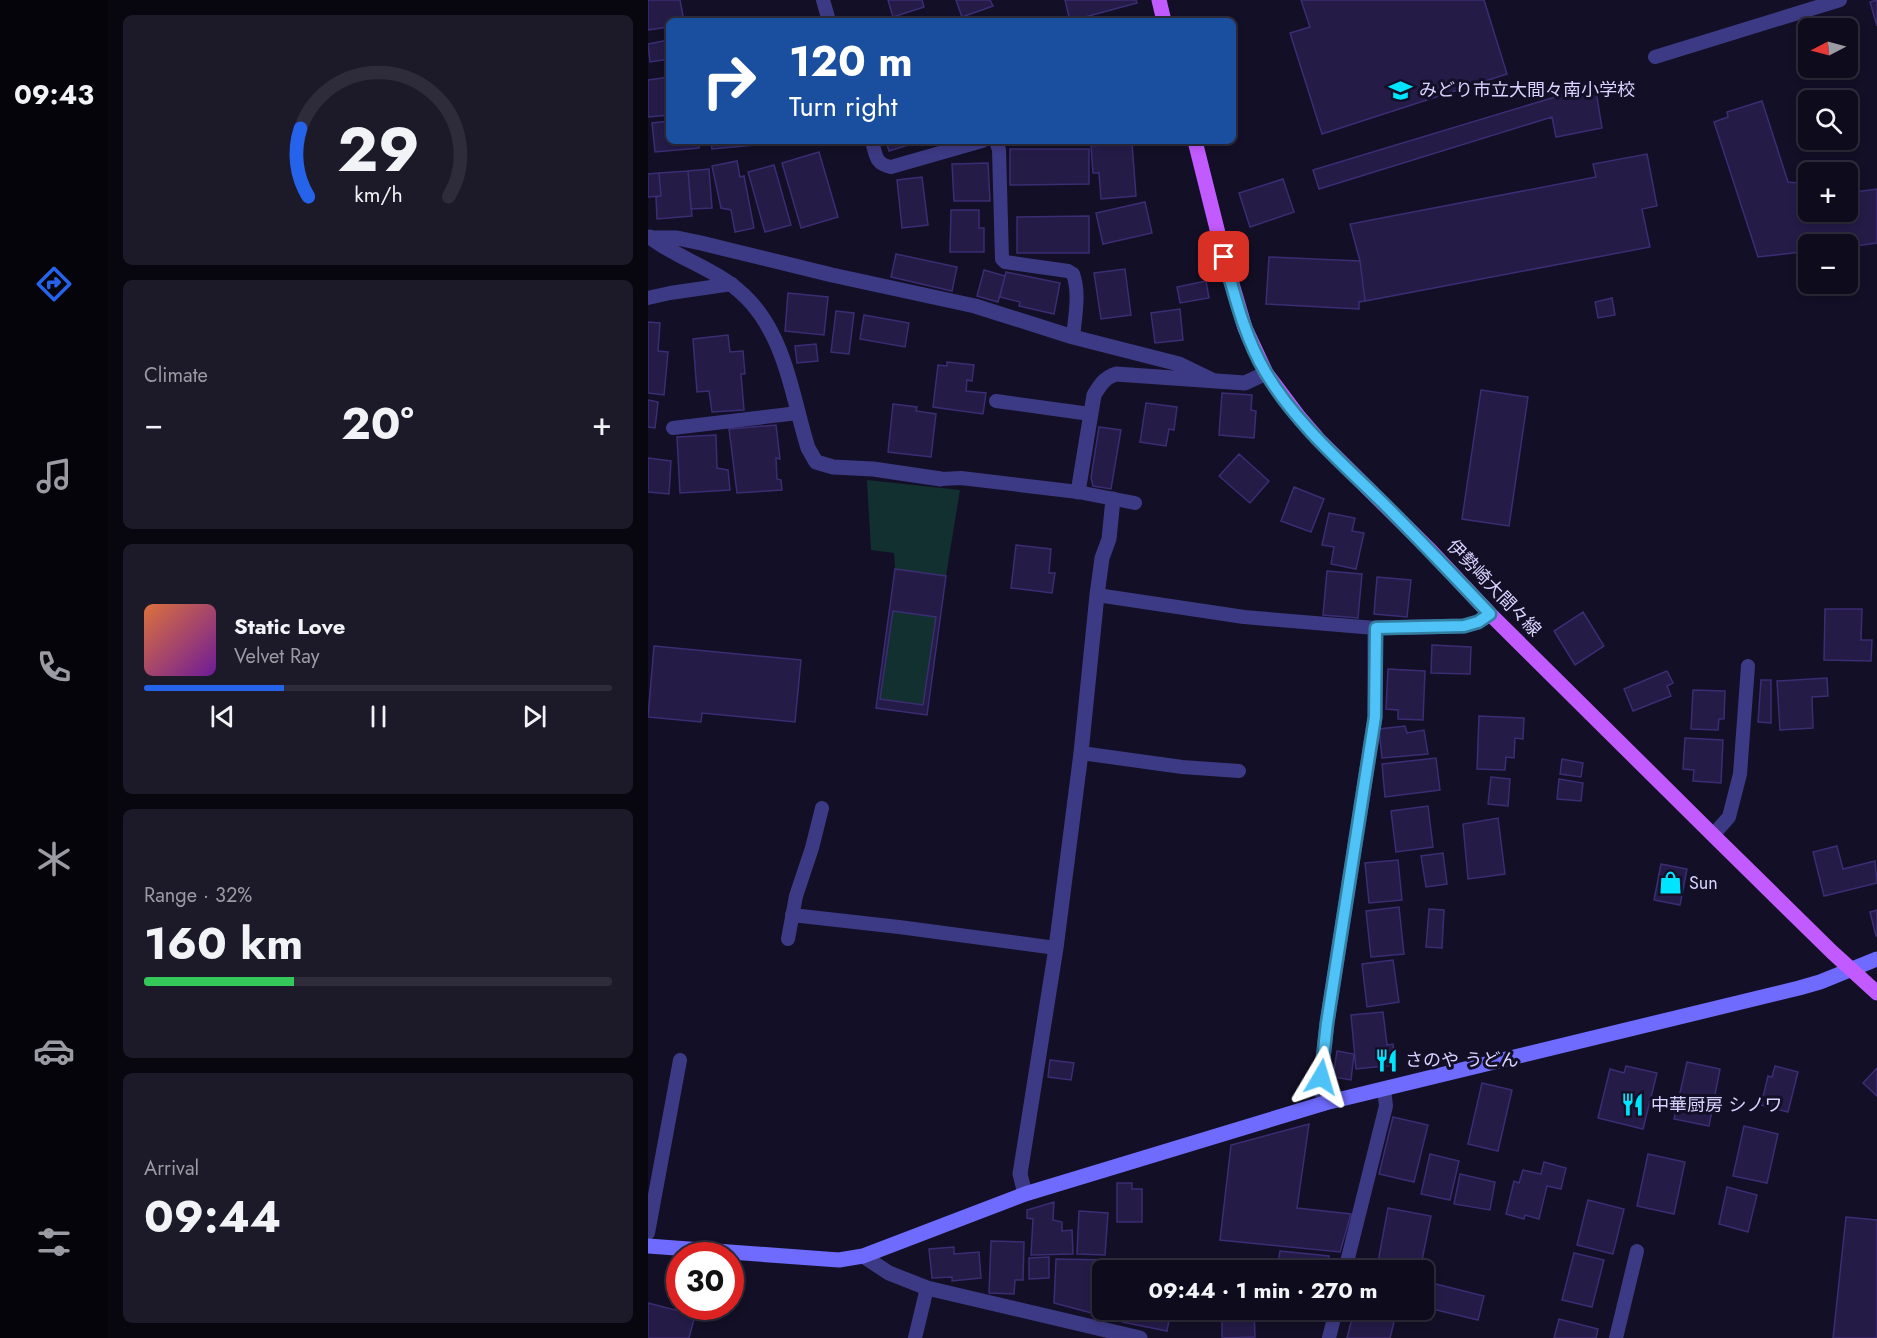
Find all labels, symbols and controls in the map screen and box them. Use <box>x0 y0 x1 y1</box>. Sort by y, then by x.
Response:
north arrow <box>1798 18 1858 78</box>
map controls <box>1798 18 1858 294</box>
text: 120 m <box>789 31 913 92</box>
icon: right <box>690 42 768 120</box>
text: 09:43 <box>14 75 94 114</box>
school or university icon: みどり市立大間々南小学校 <box>1388 77 1414 103</box>
place label: みどり市立大間々南小学校 <box>1419 77 1635 103</box>
text: Turn right <box>789 87 897 126</box>
button: search <box>1798 90 1858 150</box>
text: 29 <box>337 104 419 194</box>
button: + <box>1798 162 1858 222</box>
text: km/h <box>354 179 402 210</box>
pin <box>1198 231 1249 282</box>
button: − <box>1798 234 1858 294</box>
icon: arrive <box>1207 240 1240 273</box>
icon: directions <box>33 263 75 305</box>
text: Climate <box>144 361 208 390</box>
text: 20° <box>341 391 414 456</box>
text: − <box>144 400 163 447</box>
text: + <box>592 400 612 447</box>
icon: music <box>33 455 75 497</box>
street label: 伊勢崎大間々線 <box>1441 534 1547 642</box>
text: Static Love <box>234 610 345 642</box>
text: Velvet Ray <box>234 642 320 671</box>
icon: phone <box>33 646 75 688</box>
icon: previous <box>206 700 239 733</box>
icon: pause <box>362 700 395 733</box>
icon: next <box>518 700 551 733</box>
icon: climate <box>33 838 75 880</box>
shop icon: Sun <box>1658 870 1684 896</box>
place label: Sun <box>1689 870 1718 896</box>
text: Range · 32% <box>144 881 252 910</box>
text: 160 km <box>144 911 303 976</box>
icon: car <box>33 1030 75 1072</box>
position arrow <box>1289 1045 1353 1109</box>
restaurant icon: さのや うどん <box>1374 1047 1400 1073</box>
place label: さのや うどん <box>1405 1047 1518 1073</box>
restaurant icon: 中華厨房 シノワ <box>1620 1092 1646 1118</box>
place label: 中華厨房 シノワ <box>1651 1092 1782 1118</box>
text: Arrival <box>144 1154 199 1183</box>
text: 09:44 <box>144 1184 281 1249</box>
icon: filters <box>33 1221 75 1263</box>
speed limit sign: 30 <box>666 1242 744 1320</box>
text: 09:44 · 1 min · 270 m <box>1148 1274 1378 1306</box>

